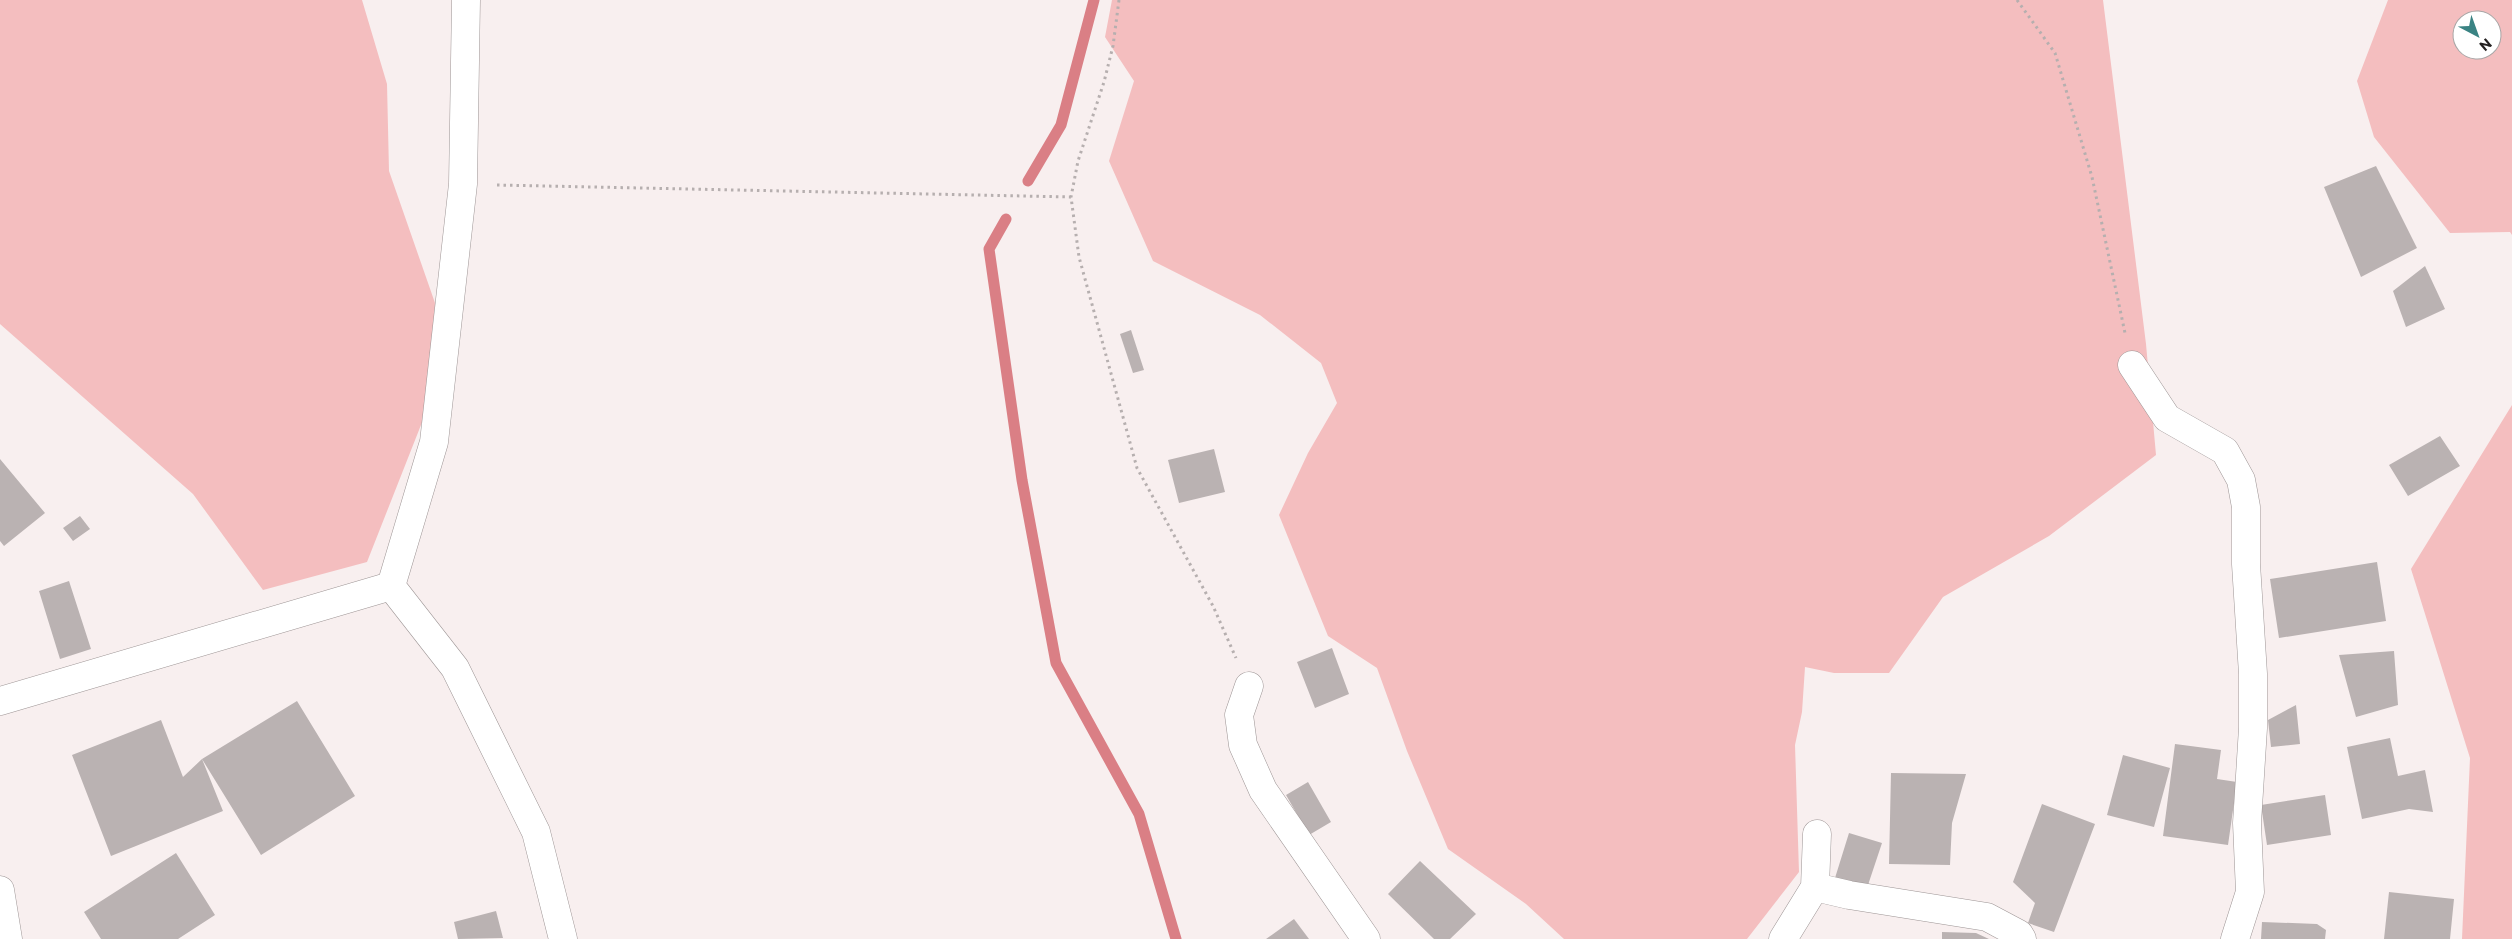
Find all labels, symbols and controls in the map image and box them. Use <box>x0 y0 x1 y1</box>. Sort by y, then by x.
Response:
north arrow <box>2452 10 2502 60</box>
text: N <box>2476 35 2495 55</box>

